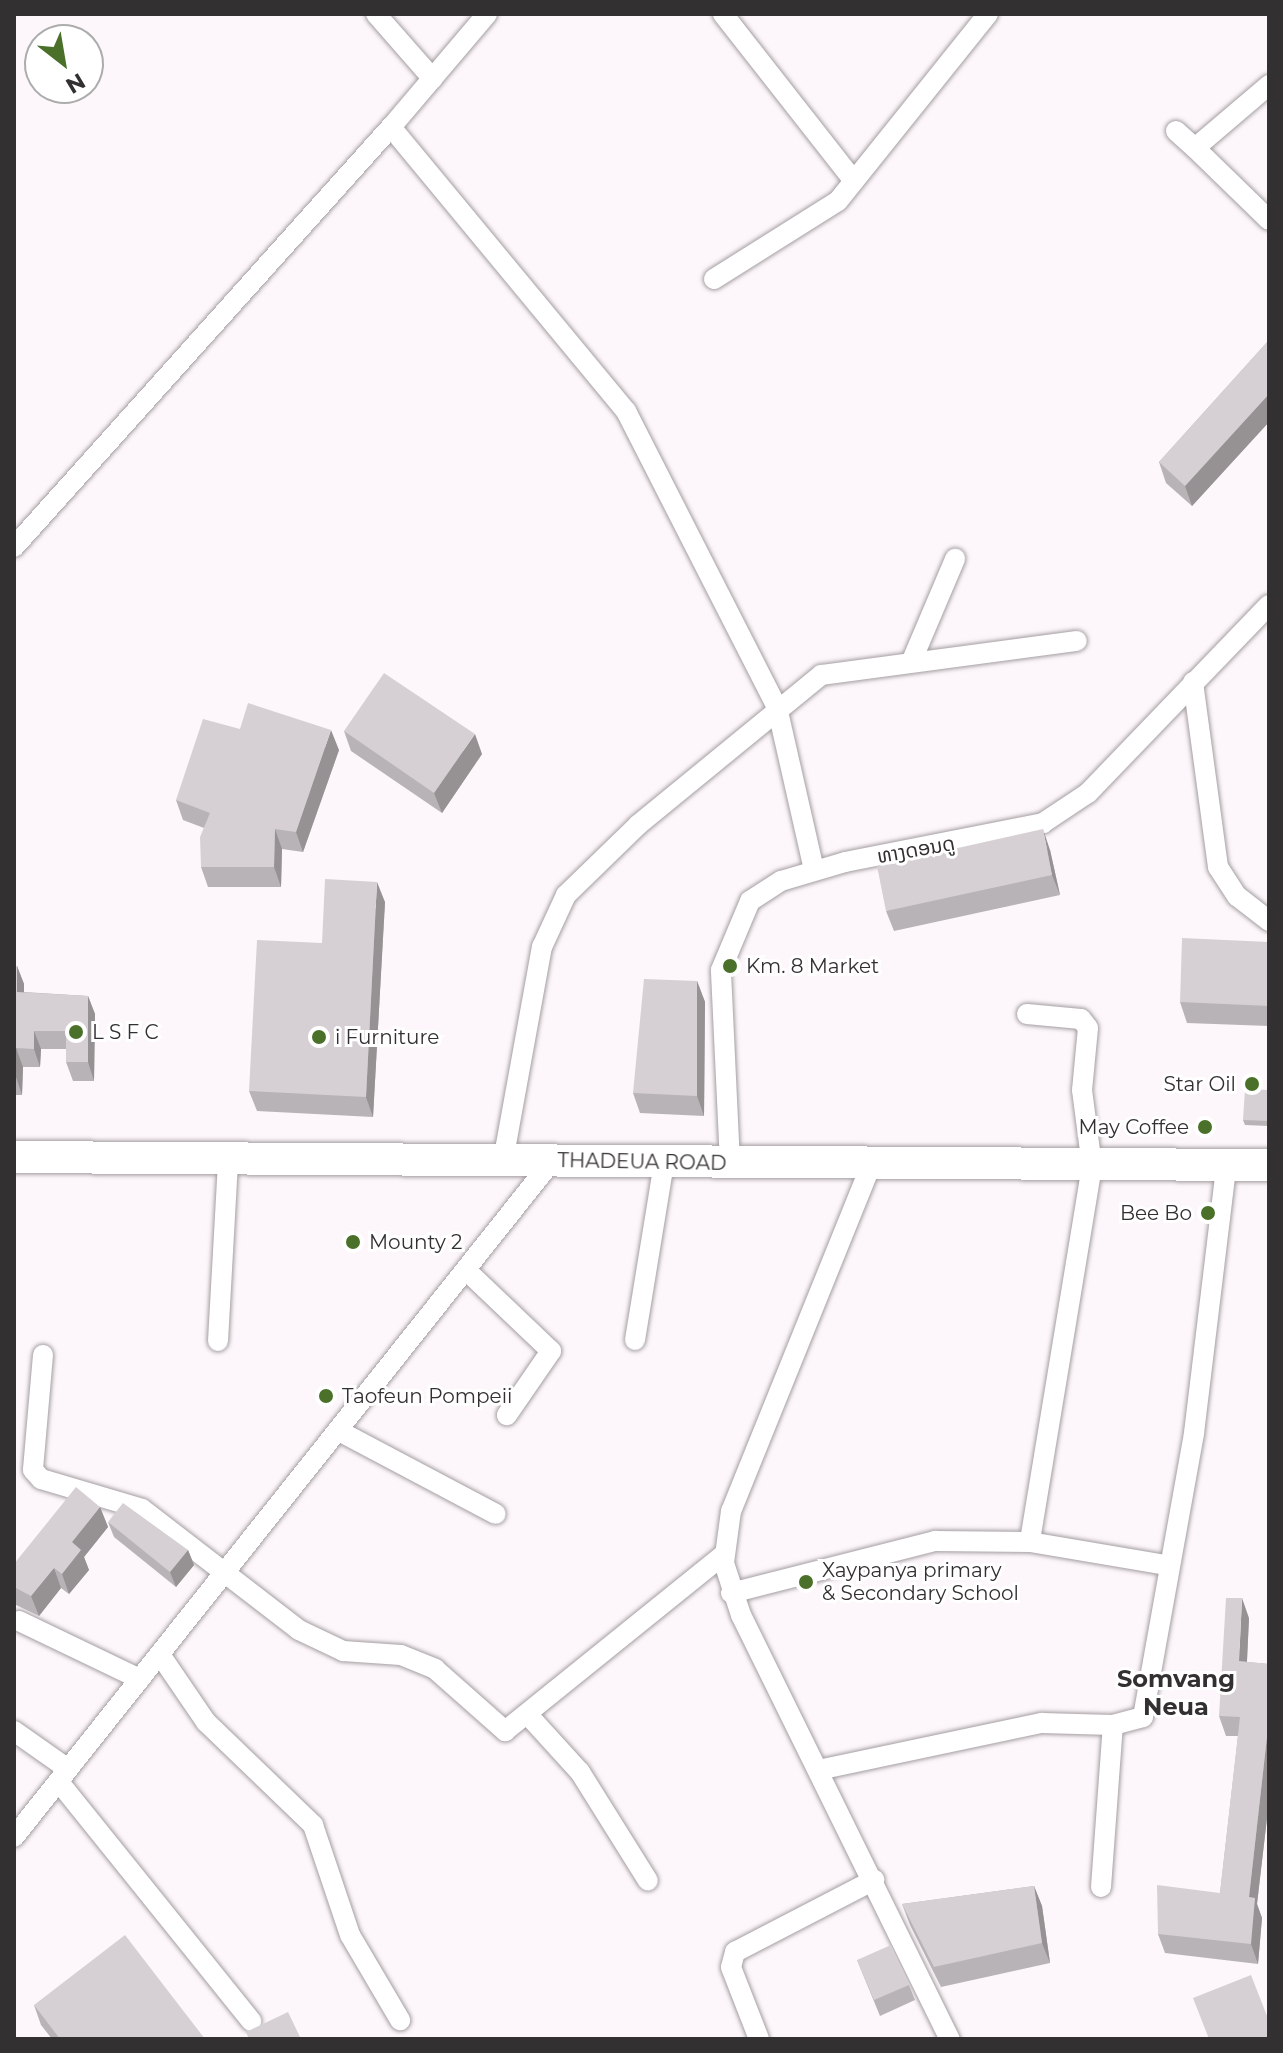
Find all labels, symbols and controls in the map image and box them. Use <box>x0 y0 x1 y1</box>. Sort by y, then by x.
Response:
north arrow <box>24 24 104 104</box>
text: N <box>61 67 90 99</box>
street label: ທາງດອນດູ <box>875 831 957 869</box>
place label: Km. 8 Market <box>746 954 879 978</box>
marker: Km. 8 Market <box>721 957 739 975</box>
place label: L S F C <box>92 1020 159 1044</box>
marker: L S F C <box>67 1023 85 1041</box>
place label: i Furniture <box>335 1025 439 1049</box>
marker: i Furniture <box>310 1028 328 1046</box>
place label: Star Oil <box>1163 1072 1236 1096</box>
marker: Star Oil <box>1243 1075 1261 1093</box>
place label: May Coffee <box>1079 1115 1189 1139</box>
marker: May Coffee <box>1196 1118 1214 1136</box>
street label: THADEUA ROAD <box>557 1149 727 1175</box>
place label: Bee Bo <box>1120 1201 1192 1225</box>
marker: Bee Bo <box>1199 1204 1217 1222</box>
place label: Mounty 2 <box>369 1230 462 1254</box>
marker: Mounty 2 <box>344 1233 362 1251</box>
place label: Taofeun Pompeii <box>342 1384 512 1408</box>
marker: Taofeun Pompeii <box>317 1387 335 1405</box>
place label: Xaypanya primary & Secondary School <box>822 1558 1019 1605</box>
marker: Xaypanya primary & Secondary School <box>797 1573 815 1591</box>
district label: Somvang Neua <box>1117 1665 1235 1721</box>

